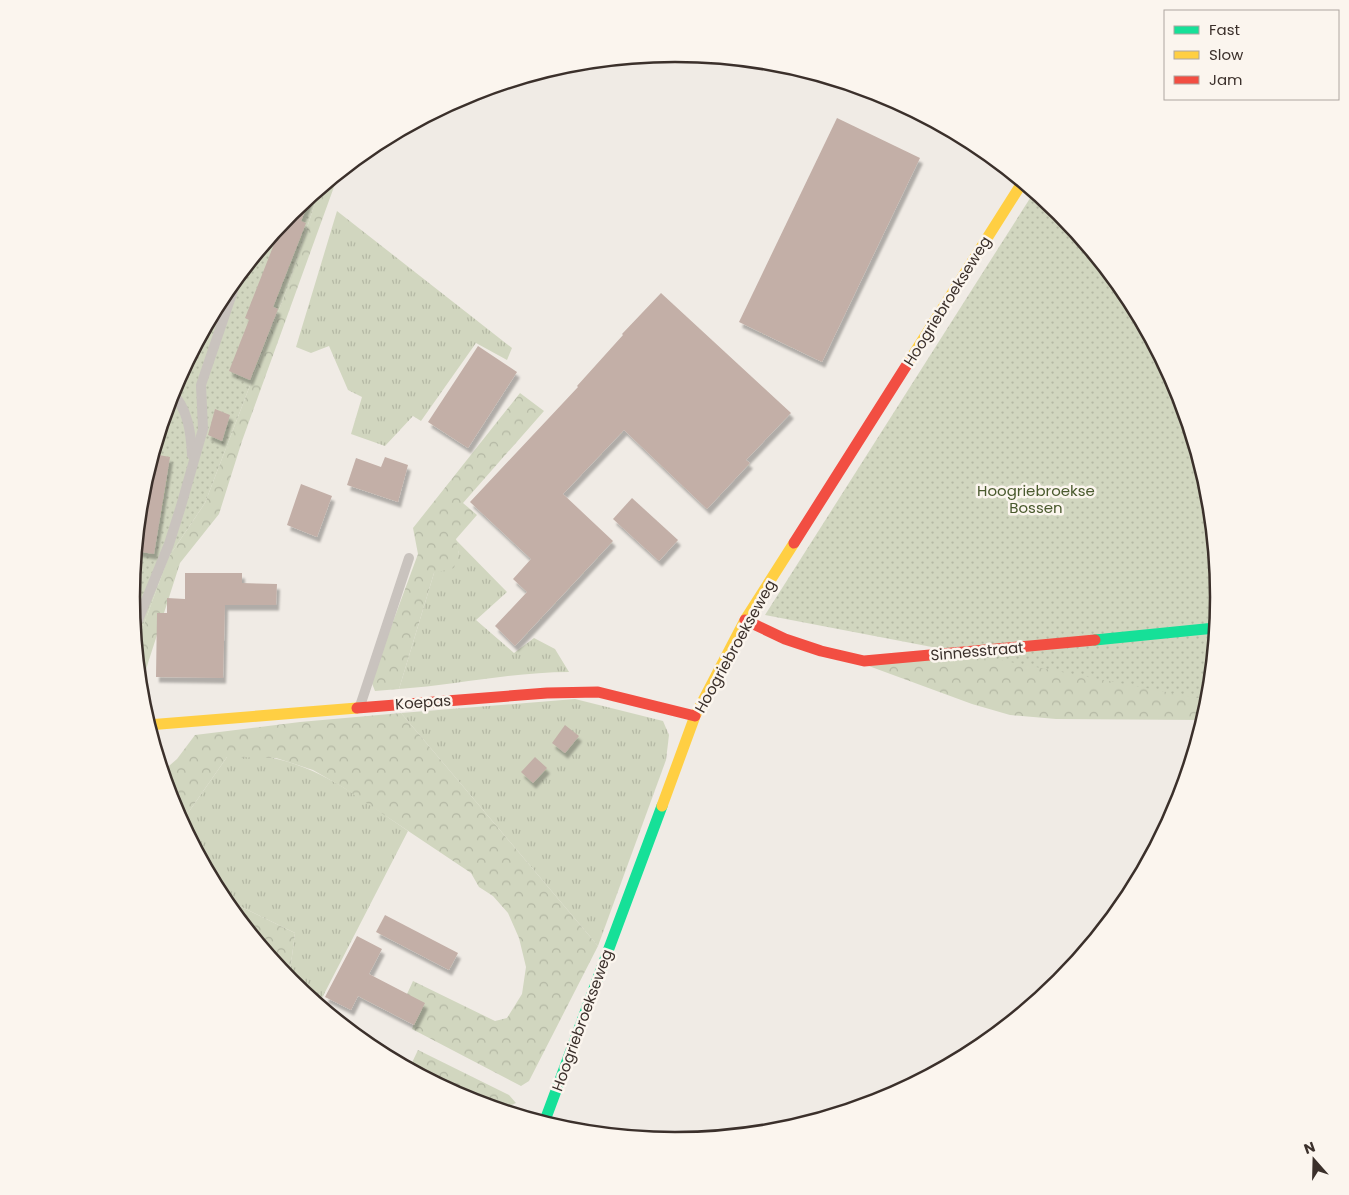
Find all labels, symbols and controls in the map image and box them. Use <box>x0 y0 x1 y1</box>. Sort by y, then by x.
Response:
legend <box>1164 10 1339 100</box>
text: Fast <box>1209 19 1240 40</box>
text: Slow <box>1209 44 1244 65</box>
text: Jam <box>1209 69 1243 90</box>
street label: Hoogriebroekseweg <box>898 232 996 370</box>
park label: Hoogriebroekse Bossen <box>977 480 1095 518</box>
street label: Hoogriebroekseweg <box>690 576 780 716</box>
street label: Sinnesstraat <box>930 636 1024 666</box>
street label: Koepas <box>394 690 452 714</box>
street label: Hoogriebroekseweg <box>547 946 617 1094</box>
north arrow <box>1289 1135 1339 1185</box>
text: N <box>1301 1137 1318 1159</box>

